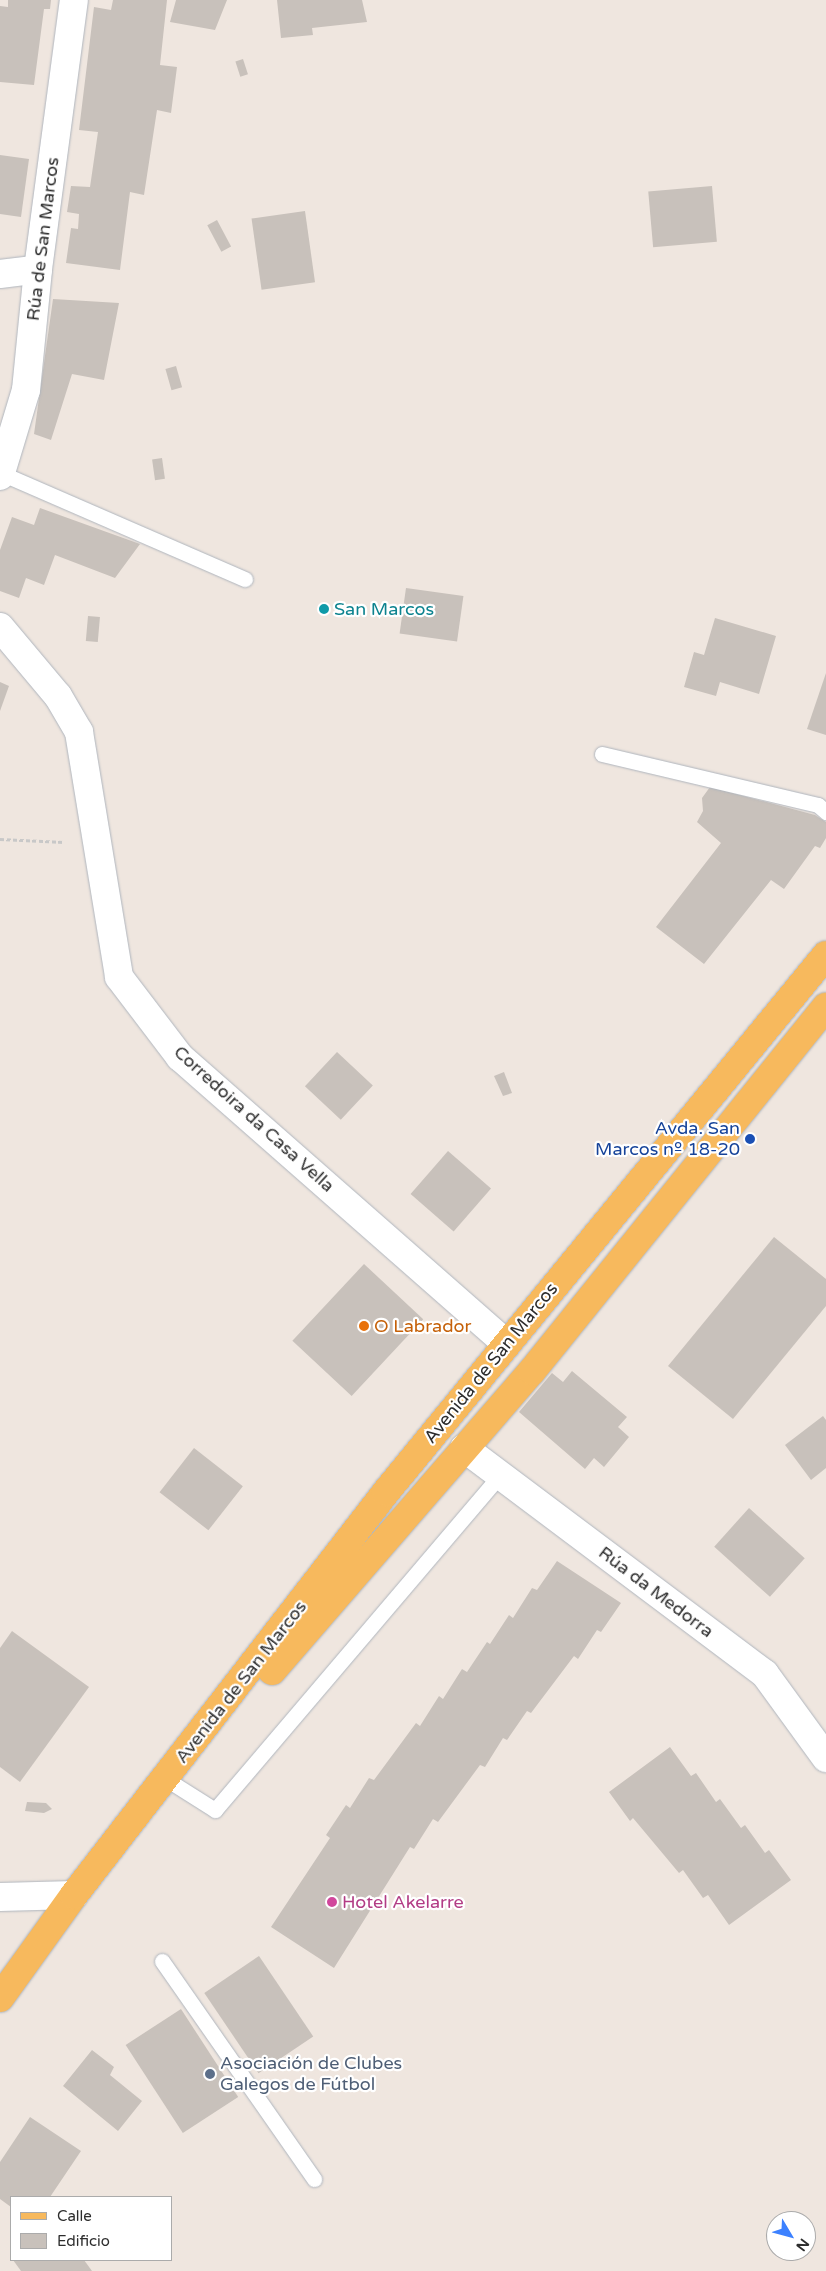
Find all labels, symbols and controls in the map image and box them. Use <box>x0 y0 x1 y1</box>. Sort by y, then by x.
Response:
street label: Rúa de San Marcos <box>22 156 64 322</box>
place label: San Marcos <box>334 598 434 620</box>
marker: San Marcos <box>318 603 330 615</box>
street label: Corredoira da Casa Vella <box>169 1041 339 1197</box>
place label: Avda. San Marcos nº 18-20 <box>595 1118 740 1160</box>
marker: Avda. San Marcos nº 18-20 <box>744 1133 756 1145</box>
street label: Avenida de San Marcos <box>420 1278 562 1448</box>
place label: O Labrador <box>374 1315 471 1337</box>
marker: O Labrador <box>358 1320 370 1332</box>
street label: Rúa da Medorra <box>594 1542 718 1642</box>
street label: Avenida de San Marcos <box>171 1596 311 1768</box>
place label: Hotel Akelarre <box>342 1891 464 1913</box>
marker: Hotel Akelarre <box>326 1896 338 1908</box>
place label: Asociación de Clubes Galegos de Fútbol <box>220 2053 402 2096</box>
marker: Asociación de Clubes Galegos de Fútbol <box>204 2068 216 2080</box>
legend <box>10 2196 172 2261</box>
text: Calle <box>57 2207 92 2225</box>
north arrow <box>766 2211 816 2261</box>
text: Edificio <box>57 2232 110 2250</box>
text: N <box>792 2235 813 2254</box>

